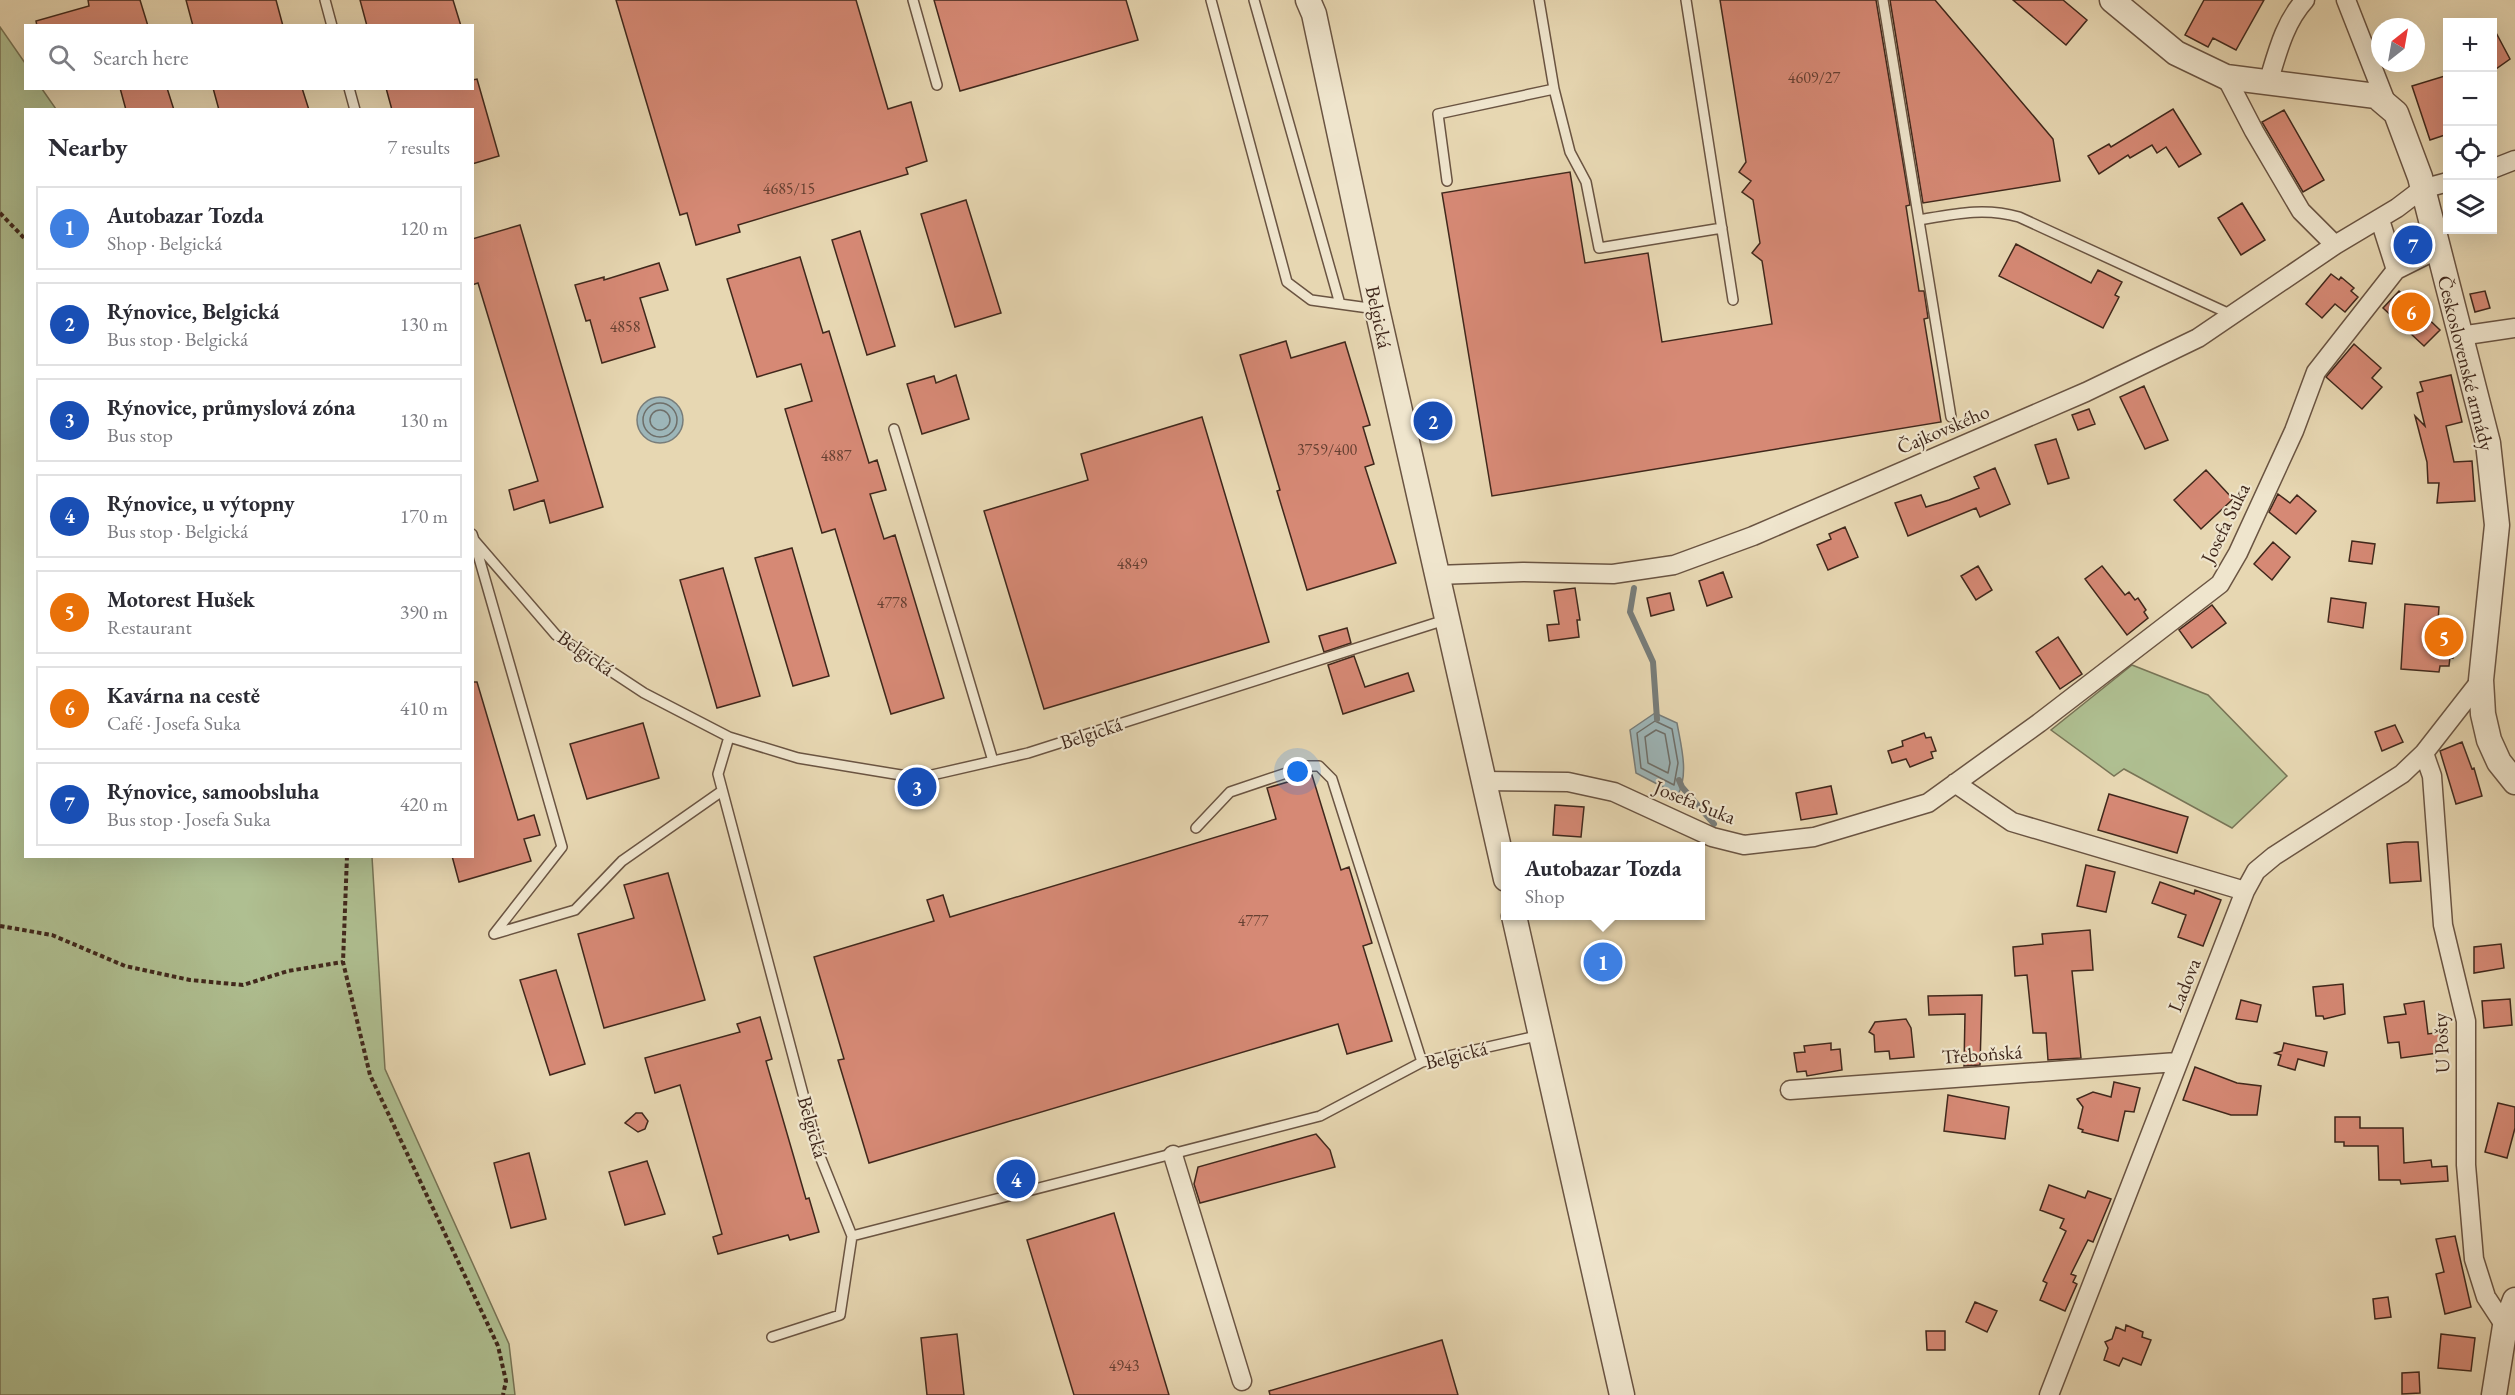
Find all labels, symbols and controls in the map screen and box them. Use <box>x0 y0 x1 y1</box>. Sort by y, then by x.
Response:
north arrow <box>2371 18 2425 72</box>
map controls <box>2443 18 2497 234</box>
button: + <box>2443 18 2497 72</box>
search box <box>24 24 474 90</box>
icon: search <box>45 41 78 74</box>
text: Search here <box>93 43 188 72</box>
house number: 4609/27 <box>1788 67 1841 88</box>
button: − <box>2443 72 2497 126</box>
button: locate <box>2443 126 2497 180</box>
text: Nearby <box>48 130 128 164</box>
text: 7 results <box>387 134 450 160</box>
house number: 4685/15 <box>763 178 815 199</box>
button: layers <box>2443 180 2497 234</box>
text: Autobazar Tozda <box>107 201 264 230</box>
text: 1 <box>64 215 75 241</box>
text: 120 m <box>400 215 448 241</box>
pin: 7 <box>2394 222 2432 268</box>
text: Shop · Belgická <box>107 230 222 256</box>
street label: Československé armády <box>2432 273 2500 454</box>
street label: Belgická <box>1360 283 1398 351</box>
pin: 6 <box>2392 290 2430 334</box>
text: Rýnovice, Belgická <box>107 297 279 326</box>
text: 2 <box>64 311 75 337</box>
text: 130 m <box>400 311 448 337</box>
house number: 4858 <box>610 316 641 337</box>
text: Bus stop · Belgická <box>107 326 248 352</box>
text: Rýnovice, průmyslová zóna <box>107 393 355 422</box>
pin: 2 <box>1414 398 1452 444</box>
street label: Čajkovského <box>1893 398 1993 460</box>
text: 3 <box>64 407 75 433</box>
text: 130 m <box>400 407 448 433</box>
text: Bus stop <box>107 422 173 448</box>
house number: 3759/400 <box>1297 439 1357 460</box>
house number: 4887 <box>821 445 852 466</box>
street label: Josefa Suka <box>2194 479 2256 569</box>
text: Rýnovice, u výtopny <box>107 489 295 518</box>
text: 4 <box>64 503 75 529</box>
text: 170 m <box>400 503 448 529</box>
text: Bus stop · Belgická <box>107 518 248 544</box>
house number: 4849 <box>1117 553 1148 574</box>
text: Motorest Hušek <box>107 585 255 614</box>
house number: 4778 <box>877 592 908 613</box>
text: 5 <box>64 599 75 625</box>
text: 390 m <box>400 599 448 625</box>
text: Restaurant <box>107 614 192 640</box>
pin: 5 <box>2424 614 2464 660</box>
street label: Belgická <box>553 624 619 682</box>
text: Kavárna na cestě <box>107 681 260 710</box>
text: 6 <box>64 695 75 721</box>
text: 410 m <box>400 695 448 721</box>
text: Café · Josefa Suka <box>107 710 241 736</box>
street label: Belgická <box>1057 711 1125 755</box>
your location <box>1283 757 1312 786</box>
pin: 3 <box>898 764 936 810</box>
street label: Josefa Suka <box>1648 773 1740 830</box>
text: Rýnovice, samoobsluha <box>107 777 319 806</box>
text: 7 <box>64 791 75 817</box>
text: 420 m <box>400 791 448 817</box>
text: Bus stop · Josefa Suka <box>107 806 271 832</box>
popup <box>1501 842 1705 920</box>
text: Autobazar Tozda <box>1525 854 1681 883</box>
text: Shop <box>1525 883 1565 909</box>
house number: 4777 <box>1238 910 1269 931</box>
pin: 1 <box>1584 940 1622 984</box>
street label: Ladova <box>2161 954 2207 1016</box>
street label: U Pošty <box>2426 1012 2456 1074</box>
street label: Belgická <box>1422 1035 1490 1075</box>
street label: Třeboňská <box>1941 1038 2023 1070</box>
street label: Belgická <box>792 1093 834 1161</box>
pin: 4 <box>996 1156 1036 1202</box>
house number: 4943 <box>1109 1355 1140 1376</box>

